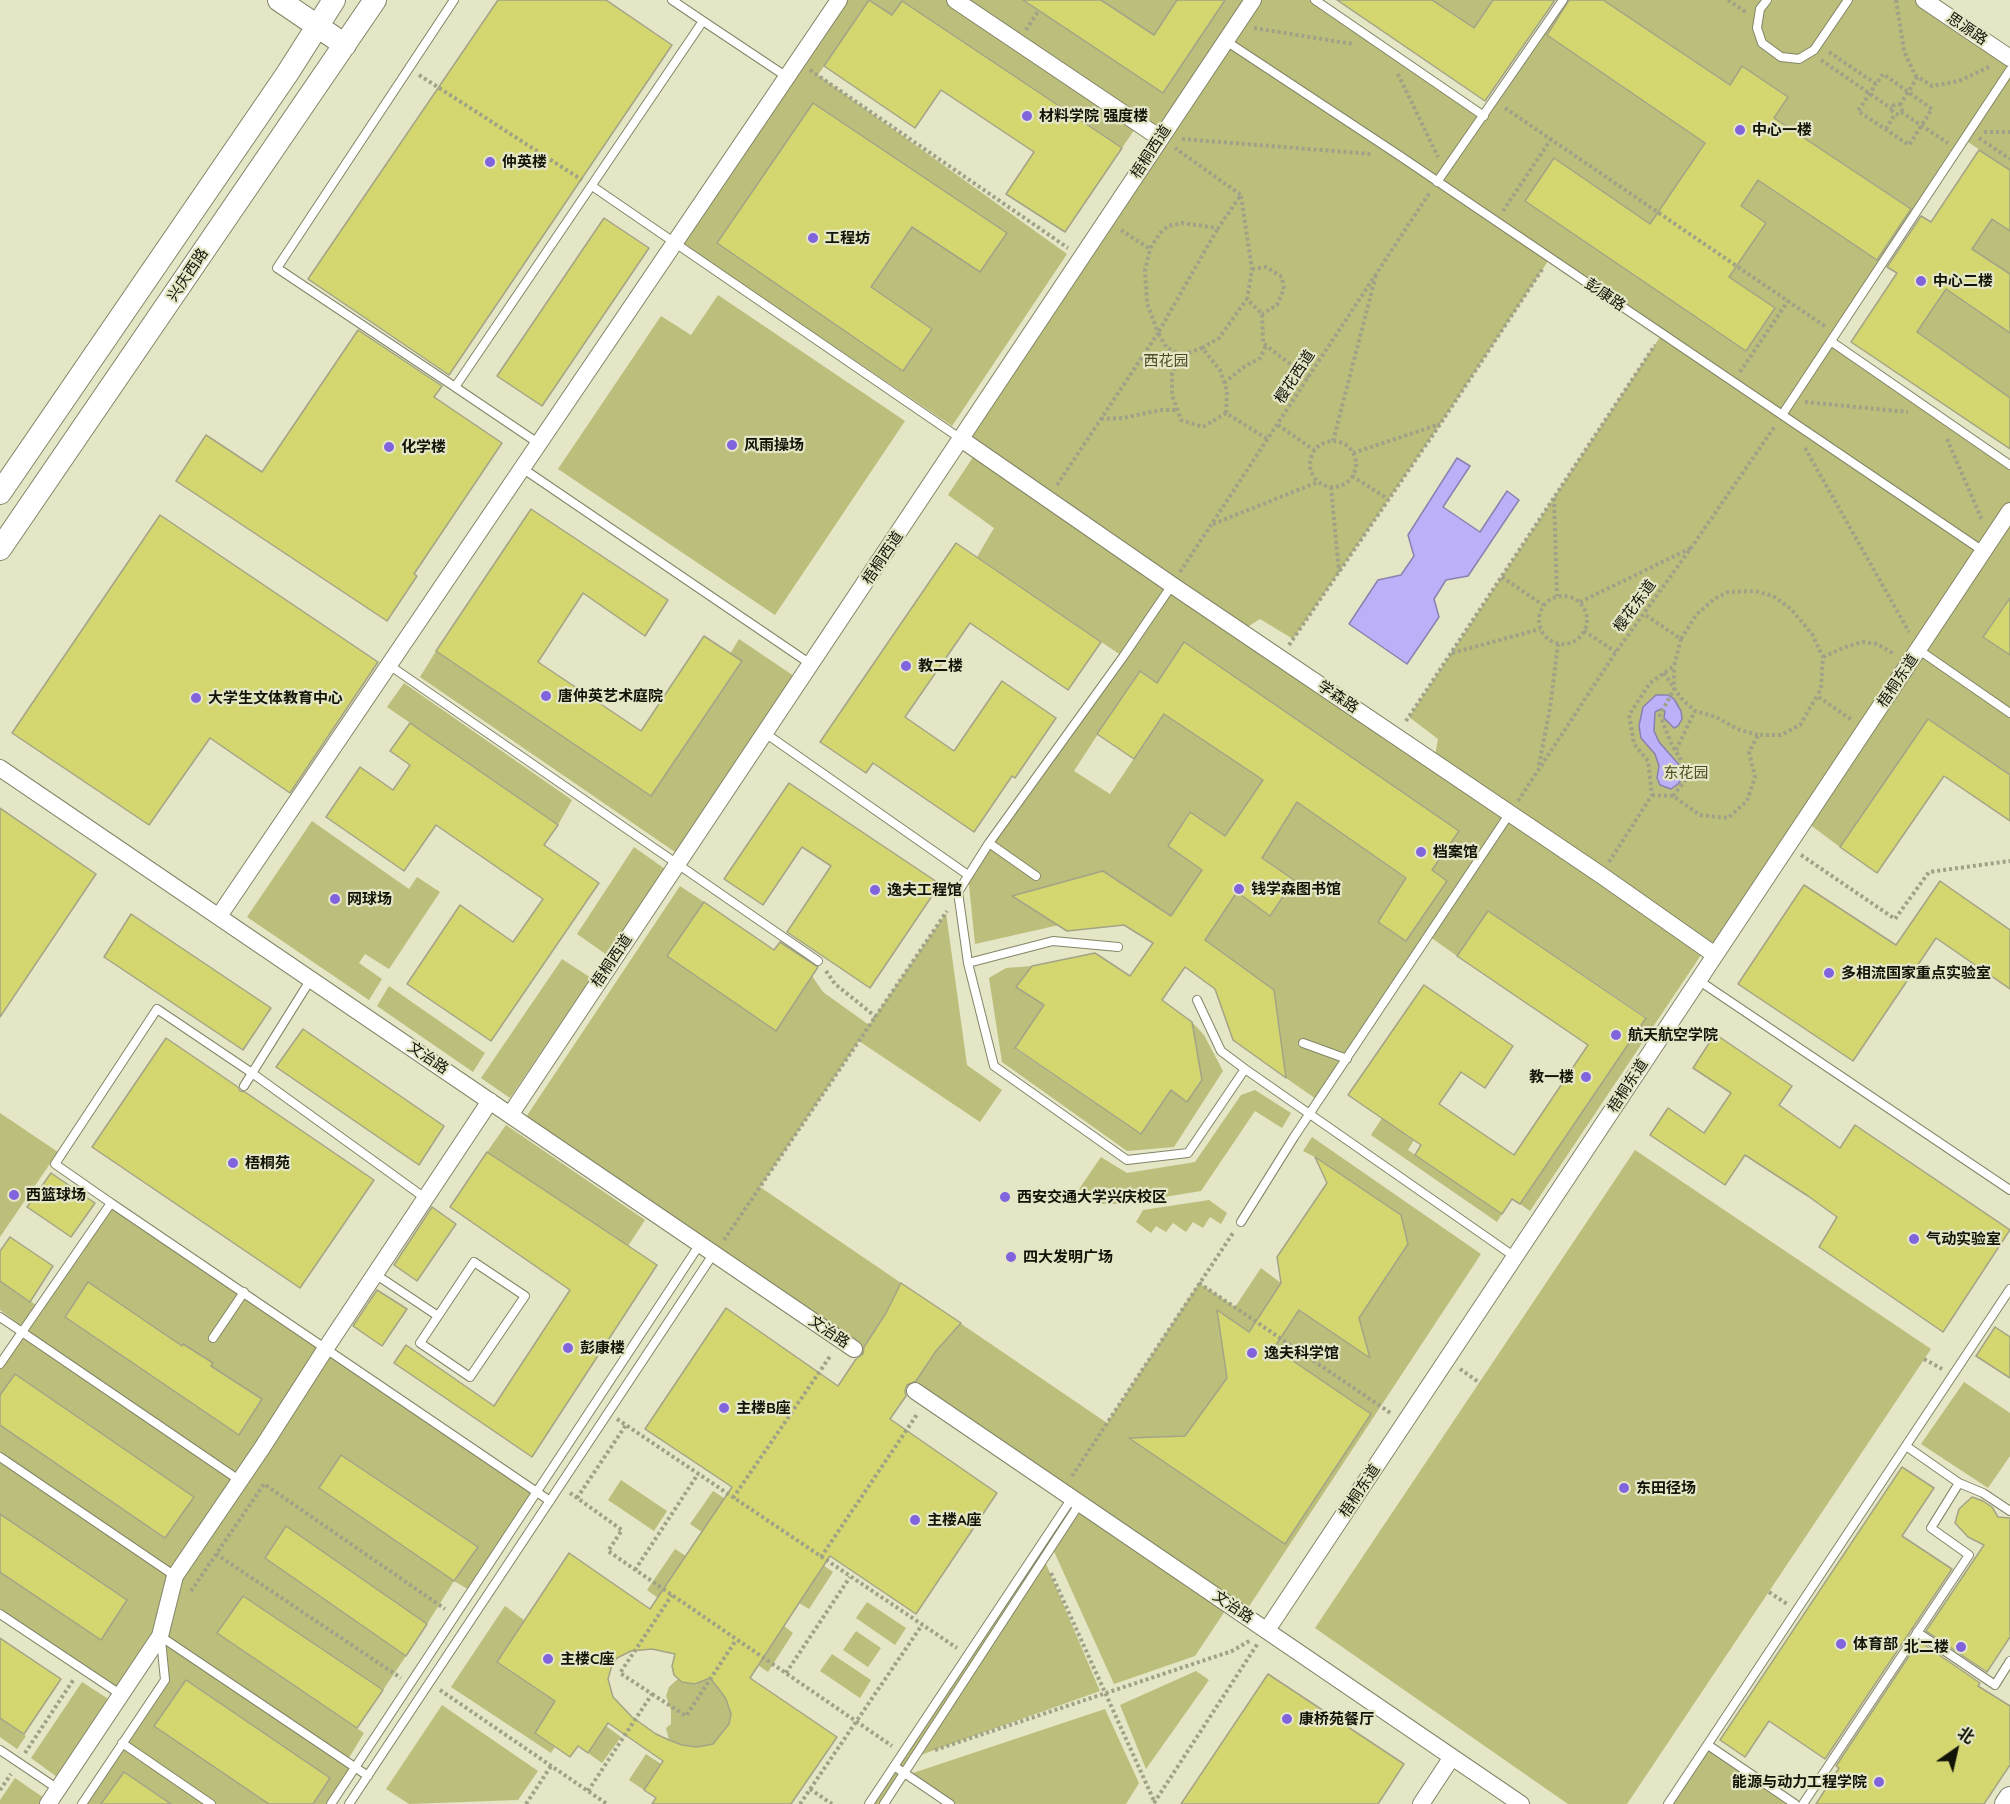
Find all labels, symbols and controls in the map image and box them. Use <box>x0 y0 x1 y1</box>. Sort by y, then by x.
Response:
street label: 思源路 <box>1943 9 1991 49</box>
place label: 材料学院 强度楼 <box>1039 107 1148 125</box>
marker: 材料学院 强度楼 <box>1020 109 1034 123</box>
place label: 中心一楼 <box>1752 121 1812 139</box>
street label: 梧桐西道 <box>1127 122 1175 182</box>
marker: 中心一楼 <box>1733 123 1747 137</box>
place label: 仲英楼 <box>502 153 547 171</box>
marker: 仲英楼 <box>483 155 497 169</box>
place label: 工程坊 <box>825 229 870 247</box>
marker: 工程坊 <box>806 231 820 245</box>
street label: 兴庆西路 <box>164 245 212 305</box>
place label: 中心二楼 <box>1933 272 1993 290</box>
marker: 中心二楼 <box>1914 274 1928 288</box>
street label: 彭康路 <box>1581 275 1629 315</box>
street label: 樱花西道 <box>1271 347 1319 407</box>
park label: 西花园 <box>1144 352 1188 370</box>
place label: 风雨操场 <box>744 436 804 454</box>
place label: 化学楼 <box>401 438 446 456</box>
marker: 风雨操场 <box>725 438 739 452</box>
marker: 化学楼 <box>382 440 396 454</box>
street label: 梧桐西道 <box>859 528 907 588</box>
street label: 樱花东道 <box>1610 576 1660 636</box>
street label: 梧桐东道 <box>1874 651 1922 711</box>
place label: 教二楼 <box>918 657 963 675</box>
marker: 教二楼 <box>899 659 913 673</box>
street label: 学森路 <box>1314 677 1362 717</box>
place label: 唐仲英艺术庭院 <box>558 687 663 705</box>
place label: 大学生文体教育中心 <box>208 689 343 707</box>
marker: 唐仲英艺术庭院 <box>539 689 553 703</box>
marker: 大学生文体教育中心 <box>189 691 203 705</box>
park label: 东花园 <box>1664 764 1708 782</box>
place label: 档案馆 <box>1433 843 1478 861</box>
marker: 档案馆 <box>1414 845 1428 859</box>
place label: 钱学森图书馆 <box>1251 880 1341 898</box>
place label: 逸夫工程馆 <box>887 881 962 899</box>
marker: 钱学森图书馆 <box>1232 882 1246 896</box>
marker: 逸夫工程馆 <box>868 883 882 897</box>
place label: 网球场 <box>347 890 392 908</box>
marker: 网球场 <box>328 892 342 906</box>
street label: 梧桐西道 <box>588 931 636 991</box>
place label: 多相流国家重点实验室 <box>1841 964 1991 982</box>
marker: 多相流国家重点实验室 <box>1822 966 1836 980</box>
place label: 航天航空学院 <box>1628 1026 1718 1044</box>
marker: 航天航空学院 <box>1609 1028 1623 1042</box>
street label: 文治路 <box>404 1038 452 1078</box>
street label: 梧桐东道 <box>1604 1056 1652 1116</box>
place label: 教一楼 <box>1529 1068 1574 1086</box>
marker: 教一楼 <box>1579 1070 1593 1084</box>
place label: 梧桐苑 <box>245 1154 290 1172</box>
marker: 梧桐苑 <box>226 1156 240 1170</box>
place label: 西篮球场 <box>26 1186 86 1204</box>
marker: 西篮球场 <box>7 1188 21 1202</box>
place label: 西安交通大学兴庆校区 <box>1017 1188 1167 1206</box>
marker: 西安交通大学兴庆校区 <box>998 1190 1012 1204</box>
place label: 气动实验室 <box>1926 1230 2001 1248</box>
marker: 气动实验室 <box>1907 1232 1921 1246</box>
place label: 四大发明广场 <box>1023 1248 1113 1266</box>
marker: 四大发明广场 <box>1004 1250 1018 1264</box>
street label: 文治路 <box>805 1312 853 1352</box>
place label: 彭康楼 <box>580 1339 625 1357</box>
marker: 彭康楼 <box>561 1341 575 1355</box>
place label: 逸夫科学馆 <box>1264 1344 1339 1362</box>
marker: 逸夫科学馆 <box>1245 1346 1259 1360</box>
place label: 主楼B座 <box>736 1399 791 1417</box>
marker: 主楼B座 <box>717 1401 731 1415</box>
street label: 梧桐东道 <box>1336 1461 1384 1521</box>
place label: 东田径场 <box>1636 1479 1696 1497</box>
marker: 东田径场 <box>1617 1481 1631 1495</box>
place label: 主楼A座 <box>927 1511 982 1529</box>
marker: 主楼A座 <box>908 1513 922 1527</box>
street label: 文治路 <box>1209 1587 1257 1627</box>
place label: 体育部 <box>1853 1635 1898 1653</box>
marker: 体育部 <box>1834 1637 1848 1651</box>
place label: 北二楼 <box>1904 1638 1949 1656</box>
marker: 北二楼 <box>1954 1640 1968 1654</box>
place label: 主楼C座 <box>560 1650 614 1668</box>
marker: 主楼C座 <box>541 1652 555 1666</box>
place label: 康桥苑餐厅 <box>1299 1710 1374 1728</box>
marker: 康桥苑餐厅 <box>1280 1712 1294 1726</box>
north arrow <box>1926 1720 1986 1780</box>
text: 北 <box>1954 1722 1978 1748</box>
place label: 能源与动力工程学院 <box>1732 1773 1867 1791</box>
marker: 能源与动力工程学院 <box>1872 1775 1886 1789</box>

